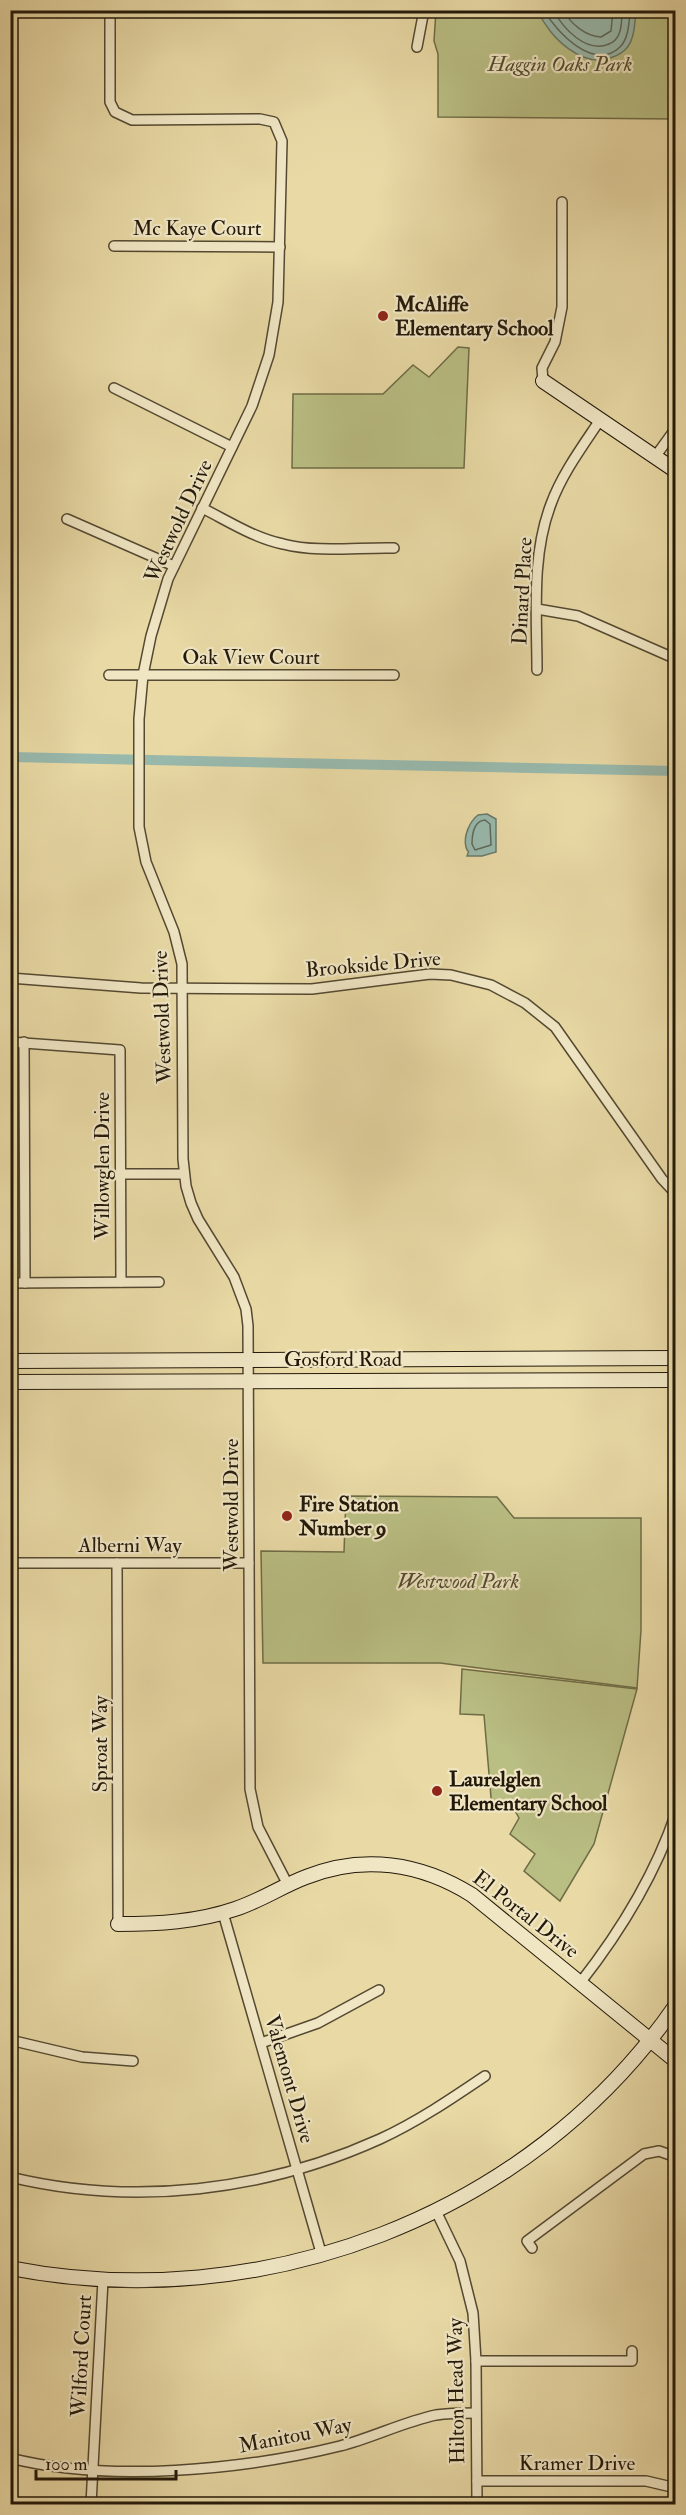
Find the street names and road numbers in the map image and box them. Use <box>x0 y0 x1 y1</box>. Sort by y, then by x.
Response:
street label: Mc Kaye Court <box>132 215 262 242</box>
street label: Westwold Drive <box>138 455 219 588</box>
street label: Dinard Place <box>506 536 539 646</box>
street label: Oak View Court <box>182 644 320 671</box>
street label: Brookside Drive <box>304 945 442 984</box>
street label: Westwold Drive <box>147 950 178 1085</box>
street label: Willowglen Drive <box>89 1092 116 1241</box>
street label: Gosford Road <box>284 1346 403 1373</box>
street label: Westwold Drive <box>218 1438 245 1573</box>
street label: Alberni Way <box>77 1532 183 1559</box>
street label: Sproat Way <box>87 1695 114 1793</box>
street label: El Portal Drive <box>467 1864 585 1965</box>
street label: Valemont Drive <box>258 2012 321 2147</box>
street label: Wilford Court <box>65 2294 98 2419</box>
street label: Hilton Head Way <box>442 2317 471 2464</box>
street label: Manitou Way <box>236 2411 355 2460</box>
street label: Kramer Drive <box>519 2450 635 2477</box>

